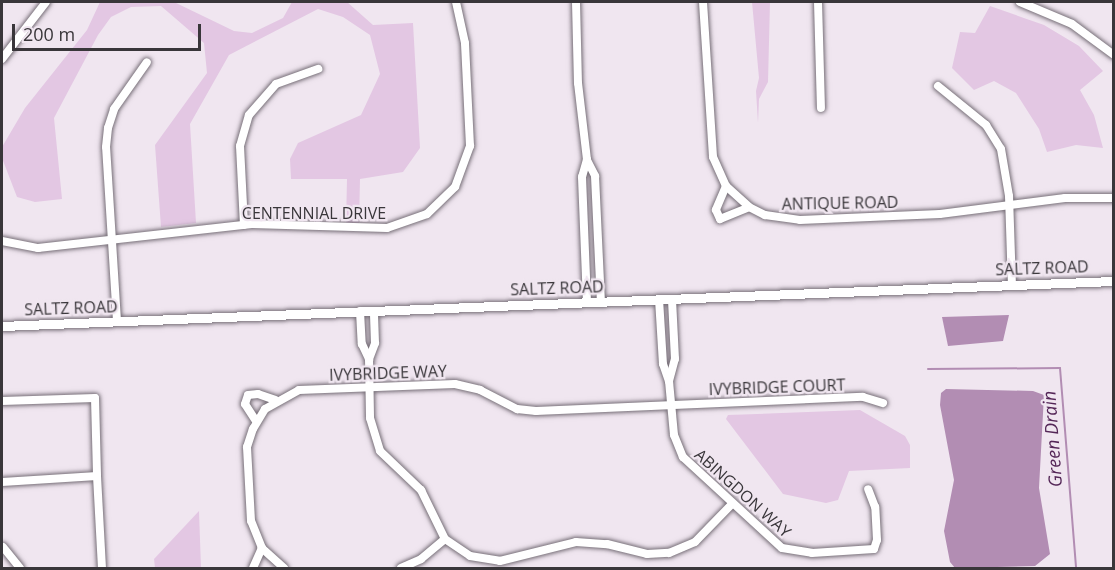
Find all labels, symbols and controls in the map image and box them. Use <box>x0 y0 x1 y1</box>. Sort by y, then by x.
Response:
scale bar <box>15 12 204 50</box>
text: 200 m <box>23 22 75 46</box>
street label: ANTIQUE ROAD <box>782 192 898 214</box>
street label: CENTENNIAL DRIVE <box>242 203 386 223</box>
street label: SALTZ ROAD <box>995 257 1089 279</box>
street label: SALTZ ROAD <box>510 277 604 299</box>
street label: SALTZ ROAD <box>24 297 118 319</box>
street label: IVYBRIDGE WAY <box>329 361 447 385</box>
street label: IVYBRIDGE COURT <box>708 375 846 399</box>
water label: Green Drain <box>1038 390 1066 488</box>
street label: ABINGDON WAY <box>691 445 795 541</box>

